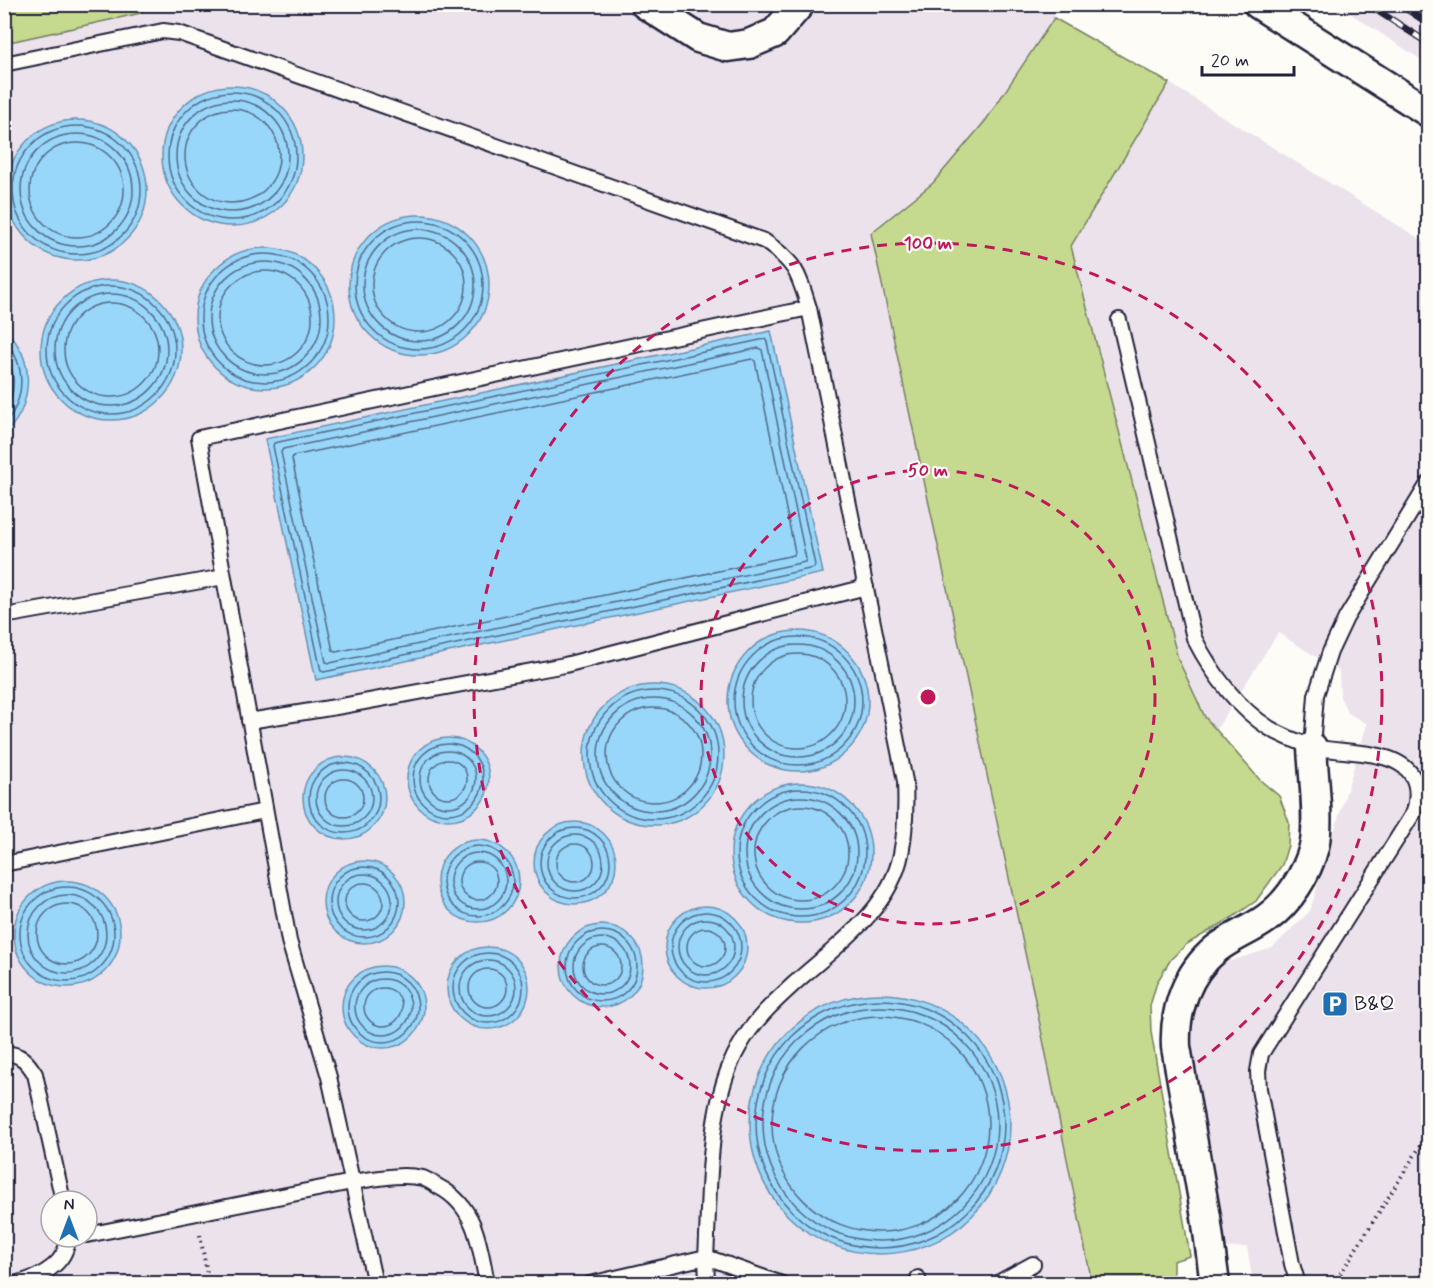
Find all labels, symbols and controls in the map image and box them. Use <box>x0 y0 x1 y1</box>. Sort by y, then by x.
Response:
scale bar <box>1202 39 1294 77</box>
text: 20 m <box>1211 49 1249 73</box>
text: 100 m <box>904 232 952 256</box>
text: 50 m <box>908 459 948 483</box>
centre of rings <box>918 687 938 707</box>
parking icon: B&Q <box>1320 989 1350 1019</box>
place label: B&Q <box>1354 990 1395 1018</box>
north arrow <box>39 1189 99 1249</box>
text: N <box>64 1195 74 1216</box>

